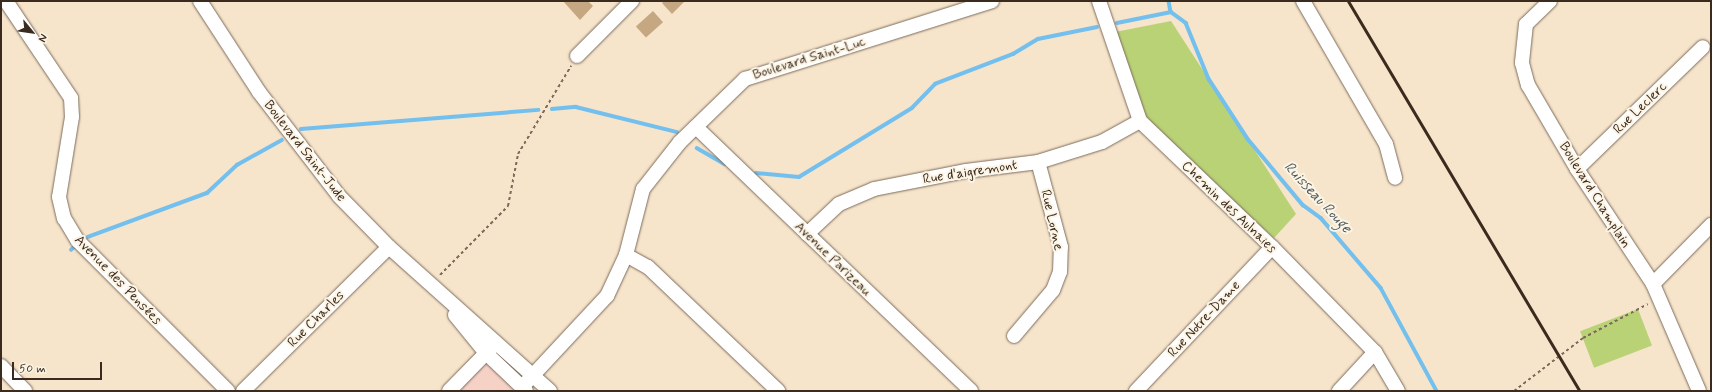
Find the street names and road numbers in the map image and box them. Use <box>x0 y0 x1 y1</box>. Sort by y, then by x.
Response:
street label: Boulevard Saint-Luc <box>750 33 868 83</box>
street label: Rue Leclerc <box>1610 78 1670 138</box>
street label: Boulevard Saint-Jude <box>260 96 350 206</box>
street label: Boulevard Champlain <box>1554 136 1636 254</box>
street label: Rue d'aigremont <box>922 156 1018 188</box>
street label: Chemin des Aulnaies <box>1178 157 1280 257</box>
street label: Rue Lorne <box>1037 188 1067 252</box>
street label: Avenue Parizeau <box>792 219 874 299</box>
street label: Avenue des Pensées <box>71 232 165 328</box>
street label: Rue Notre-Dame <box>1164 277 1244 361</box>
street label: Rue Charles <box>285 288 347 350</box>

